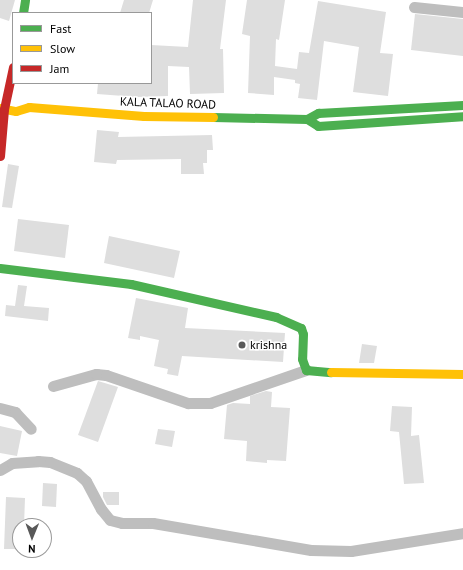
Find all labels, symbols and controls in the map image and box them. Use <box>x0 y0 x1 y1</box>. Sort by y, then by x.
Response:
legend <box>12 12 152 84</box>
text: Fast <box>50 21 71 36</box>
text: Slow <box>50 41 75 56</box>
text: Jam <box>50 61 69 76</box>
street label: KALA TALAO ROAD <box>119 94 217 112</box>
place label: krishna <box>250 338 287 352</box>
marker: krishna <box>237 340 247 350</box>
north arrow <box>12 518 52 558</box>
text: N <box>28 542 36 556</box>

